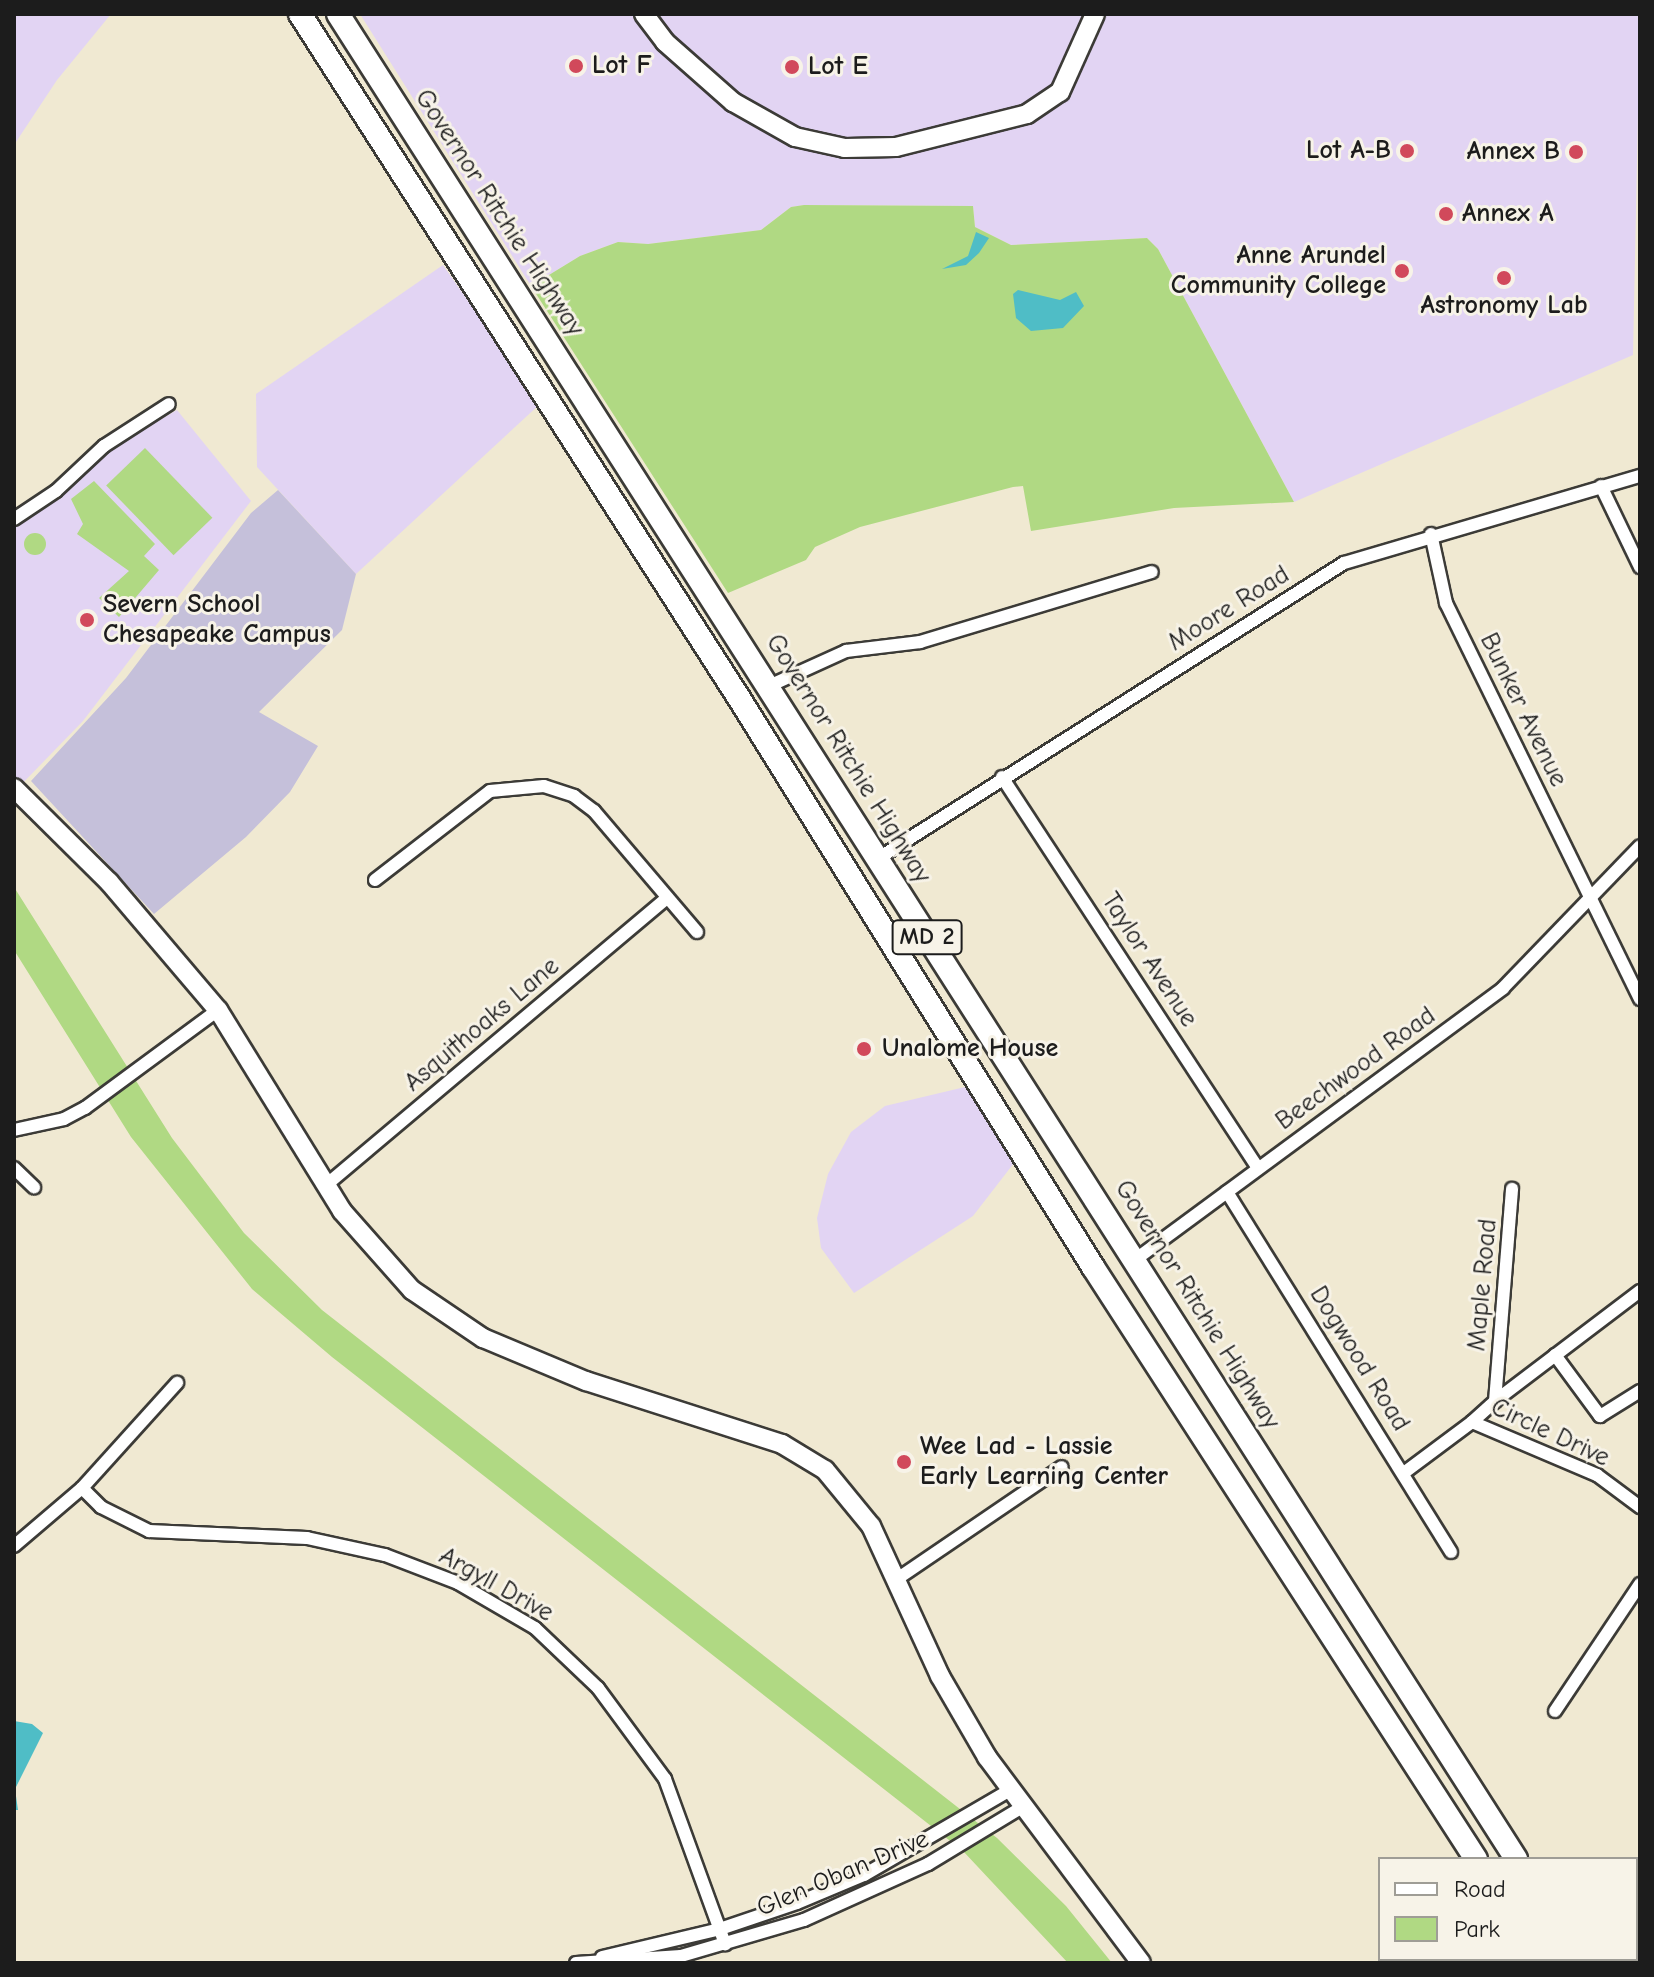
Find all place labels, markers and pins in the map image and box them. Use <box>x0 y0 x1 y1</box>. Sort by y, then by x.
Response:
place label: Lot F <box>592 50 652 82</box>
place label: Lot E <box>808 51 868 83</box>
marker: Lot F <box>567 57 585 75</box>
marker: Lot E <box>783 58 801 76</box>
place label: Lot A-B <box>1306 135 1391 167</box>
place label: Annex B <box>1467 136 1560 168</box>
marker: Lot A-B <box>1398 142 1416 160</box>
marker: Annex B <box>1567 143 1585 161</box>
place label: Annex A <box>1462 198 1554 230</box>
marker: Annex A <box>1437 205 1455 223</box>
place label: Anne Arundel Community College <box>1171 240 1386 302</box>
marker: Anne Arundel Community College <box>1393 262 1411 280</box>
marker: Astronomy Lab <box>1495 269 1513 287</box>
place label: Astronomy Lab <box>1420 290 1588 322</box>
place label: Severn School Chesapeake Campus <box>103 589 331 650</box>
marker: Severn School Chesapeake Campus <box>78 611 96 629</box>
place label: Unalome House <box>882 1033 1058 1065</box>
marker: Unalome House <box>853 1038 875 1060</box>
place label: Wee Lad - Lassie Early Learning Center <box>920 1431 1168 1492</box>
marker: Wee Lad - Lassie Early Learning Center <box>895 1453 913 1471</box>

